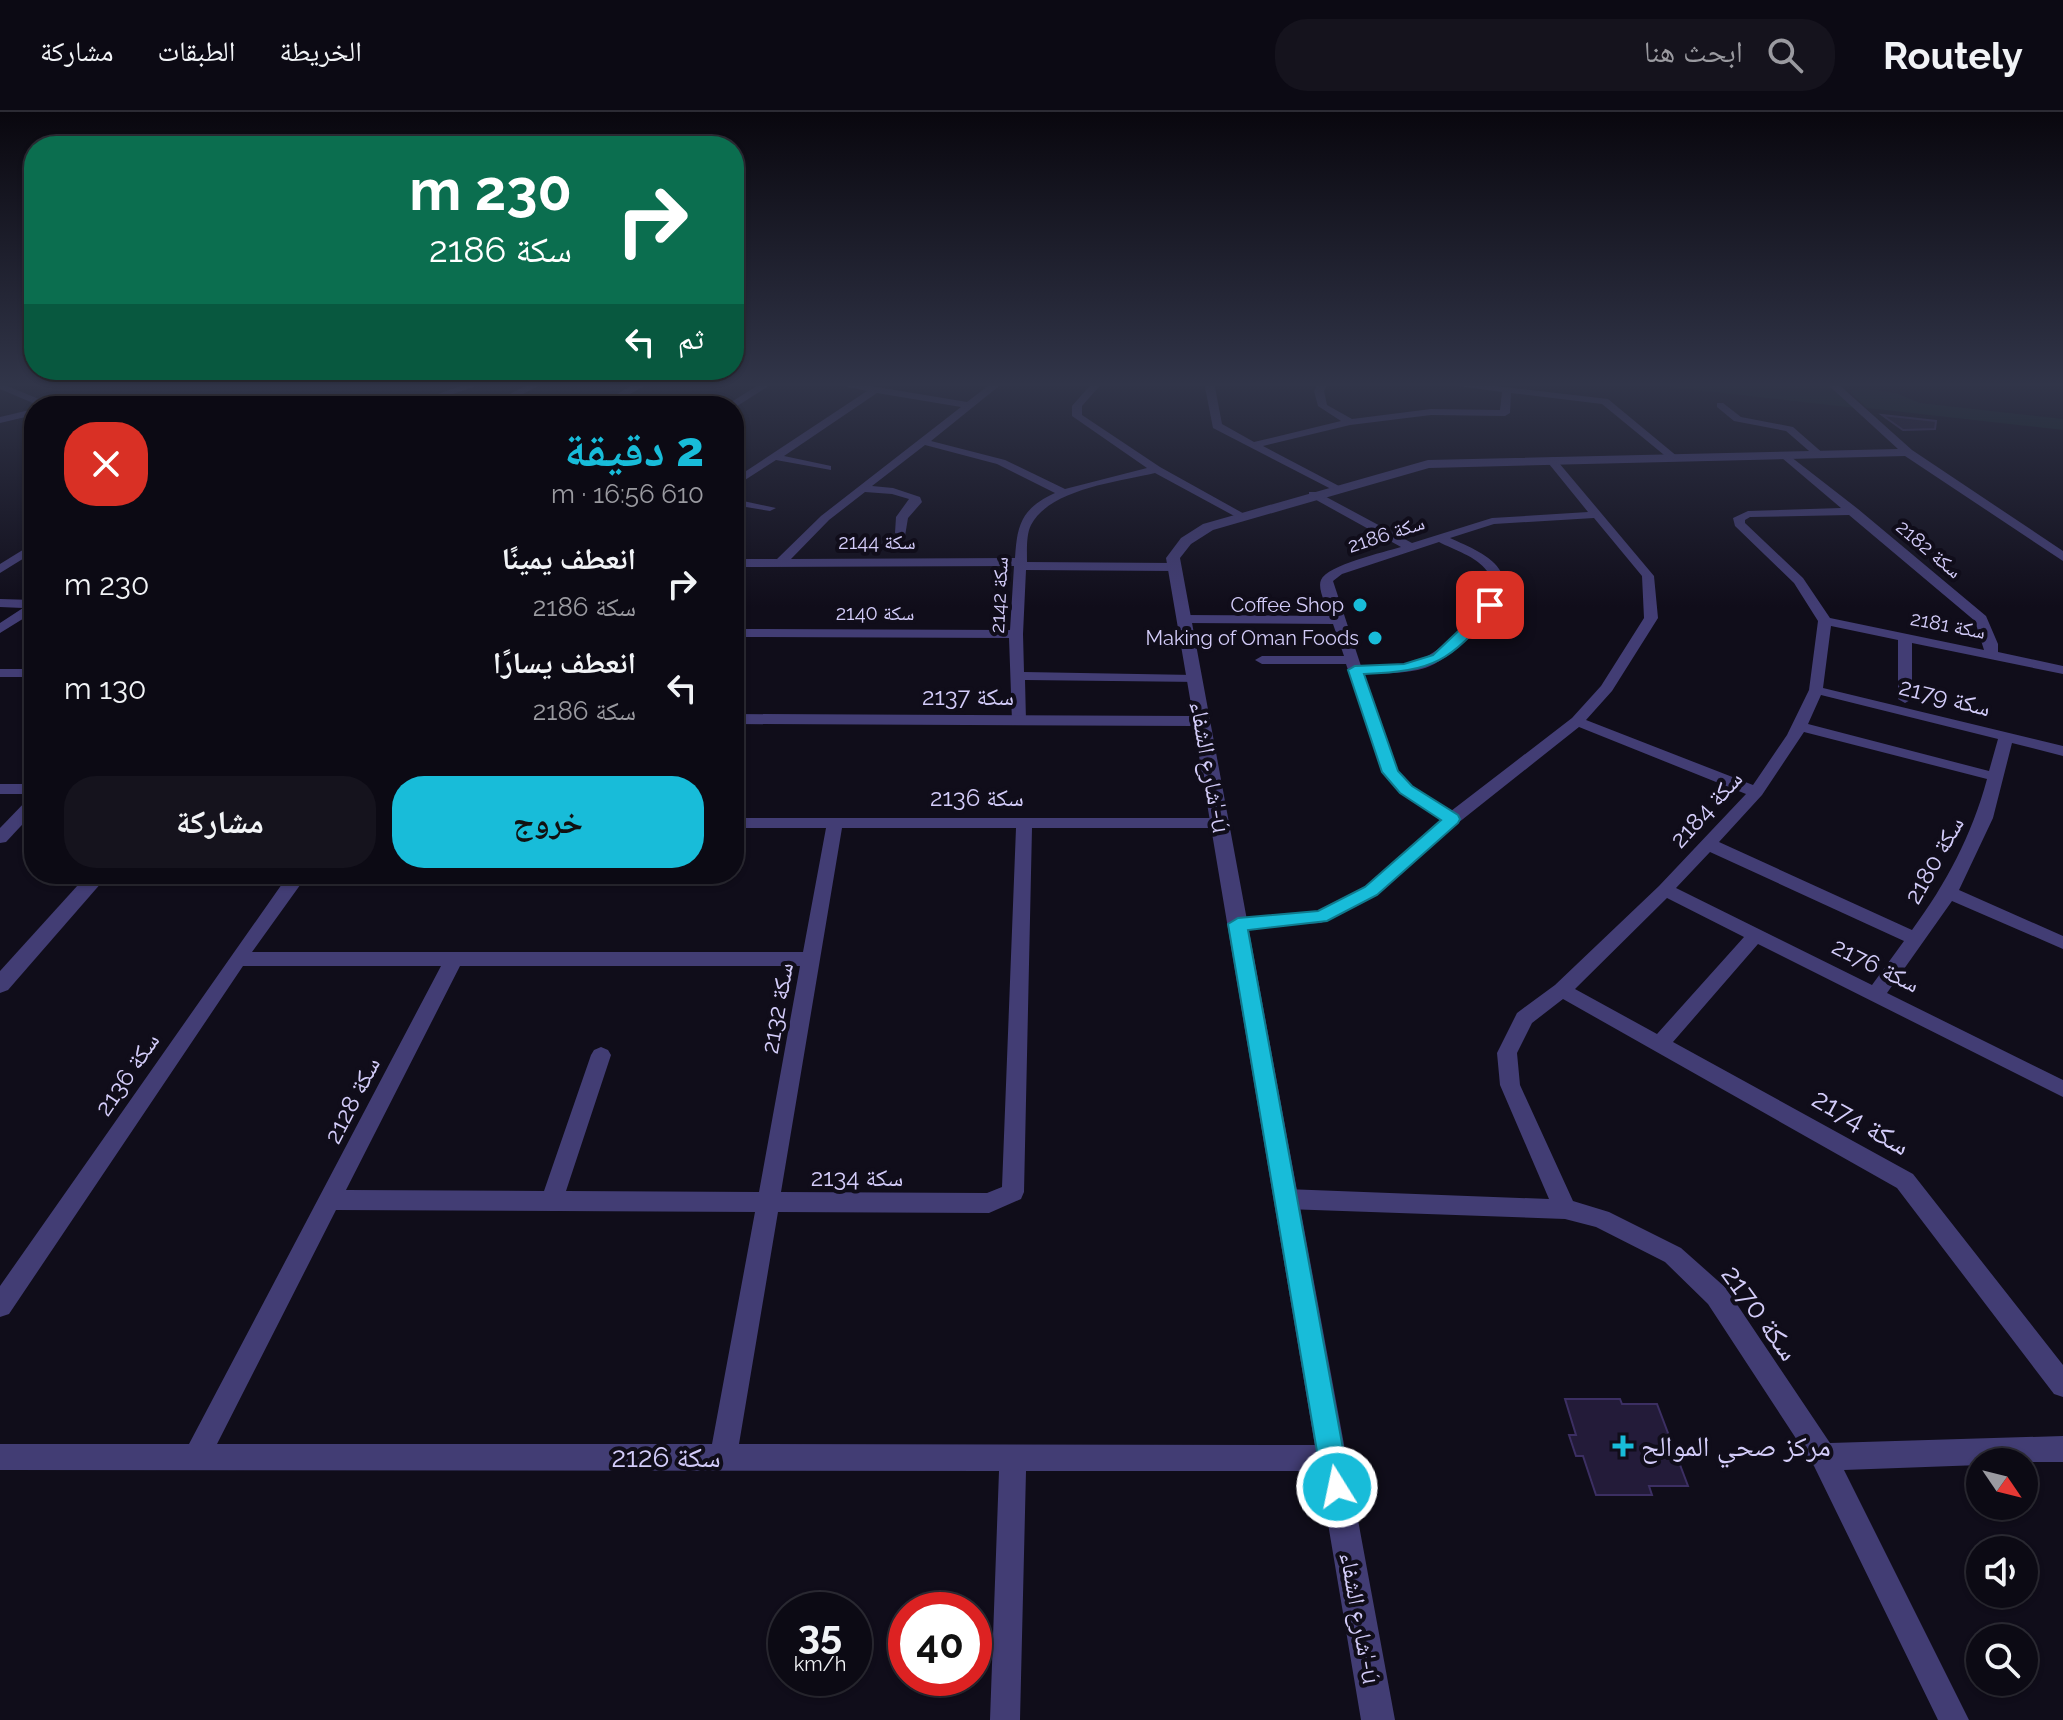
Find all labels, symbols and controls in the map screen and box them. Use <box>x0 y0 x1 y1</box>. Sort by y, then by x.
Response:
search box <box>1275 19 1835 91</box>
icon: search <box>1763 33 1807 77</box>
text: Routely <box>1883 33 2023 78</box>
text: ابحث هنا <box>1644 34 1743 69</box>
text: مشاركة <box>40 35 114 68</box>
text: الطبقات <box>158 35 235 68</box>
text: الخريطة <box>279 35 362 68</box>
text: 230 m <box>409 157 572 223</box>
icon: right <box>600 168 704 272</box>
text: سكة 2186 <box>429 228 572 270</box>
icon: left <box>618 320 662 364</box>
text: ثم <box>678 321 704 356</box>
text: 2 دقيقة <box>564 421 704 477</box>
button: close <box>64 422 148 506</box>
text: 610 m · 16:56 <box>551 479 704 509</box>
street label: سكة 2186 <box>1345 510 1427 558</box>
street label: سكة 2182 <box>1892 515 1966 583</box>
street label: سكة 2144 <box>838 530 916 554</box>
text: انعطف يمينًا <box>502 541 636 576</box>
street label: سكة 2142 <box>985 556 1013 634</box>
icon: right <box>660 562 704 606</box>
text: 230 m <box>64 567 149 602</box>
pin <box>1456 571 1524 639</box>
icon: arrive <box>1468 583 1512 627</box>
text: سكة 2186 <box>533 592 636 622</box>
place label: Coffee Shop <box>1231 593 1344 617</box>
marker: Coffee Shop <box>1351 596 1369 614</box>
street label: سكة 2140 <box>836 601 914 625</box>
street label: سكة 2181 <box>1908 606 1988 644</box>
place label: Making of Oman Foods <box>1146 626 1359 650</box>
marker: Making of Oman Foods <box>1366 629 1384 647</box>
text: انعطف يسارًا <box>493 645 636 680</box>
icon: left <box>660 666 704 710</box>
text: 130 m <box>64 671 146 706</box>
street label: سكة 2179 <box>1896 672 1994 722</box>
street label: سكة 2137 <box>922 682 1014 711</box>
text: سكة 2186 <box>533 696 636 726</box>
street label: شارع الشفاء'-ú <box>1183 699 1236 835</box>
street label: سكة 2184 <box>1664 764 1748 854</box>
button: مشاركة <box>64 776 376 868</box>
button: خروج <box>392 776 704 868</box>
street label: سكة 2136 <box>930 783 1024 812</box>
street label: سكة 2180 <box>1898 811 1970 909</box>
street label: سكة 2176 <box>1828 931 1924 999</box>
street label: سكة 2132 <box>755 960 799 1056</box>
street label: سكة 2136 <box>89 1027 165 1121</box>
street label: سكة 2128 <box>318 1052 386 1148</box>
street label: سكة 2174 <box>1806 1082 1916 1162</box>
street label: سكة 2134 <box>811 1163 903 1192</box>
street label: سكة 2170 <box>1714 1259 1806 1367</box>
place label: مركز صحي الموالح <box>1641 1430 1831 1469</box>
marker: مركز صحي الموالح <box>1612 1435 1634 1457</box>
street label: سكة 2126 <box>611 1441 721 1474</box>
position arrow <box>1295 1445 1379 1529</box>
north arrow <box>1966 1448 2038 1520</box>
map controls <box>1966 1448 2038 1696</box>
button: sound <box>1966 1536 2038 1608</box>
street label: شارع الشفاء'-ú <box>1333 1550 1386 1686</box>
speed limit sign: 40 <box>888 1592 992 1696</box>
text: 35 <box>798 1610 842 1657</box>
button: search <box>1966 1624 2038 1696</box>
text: km/h <box>794 1652 846 1676</box>

